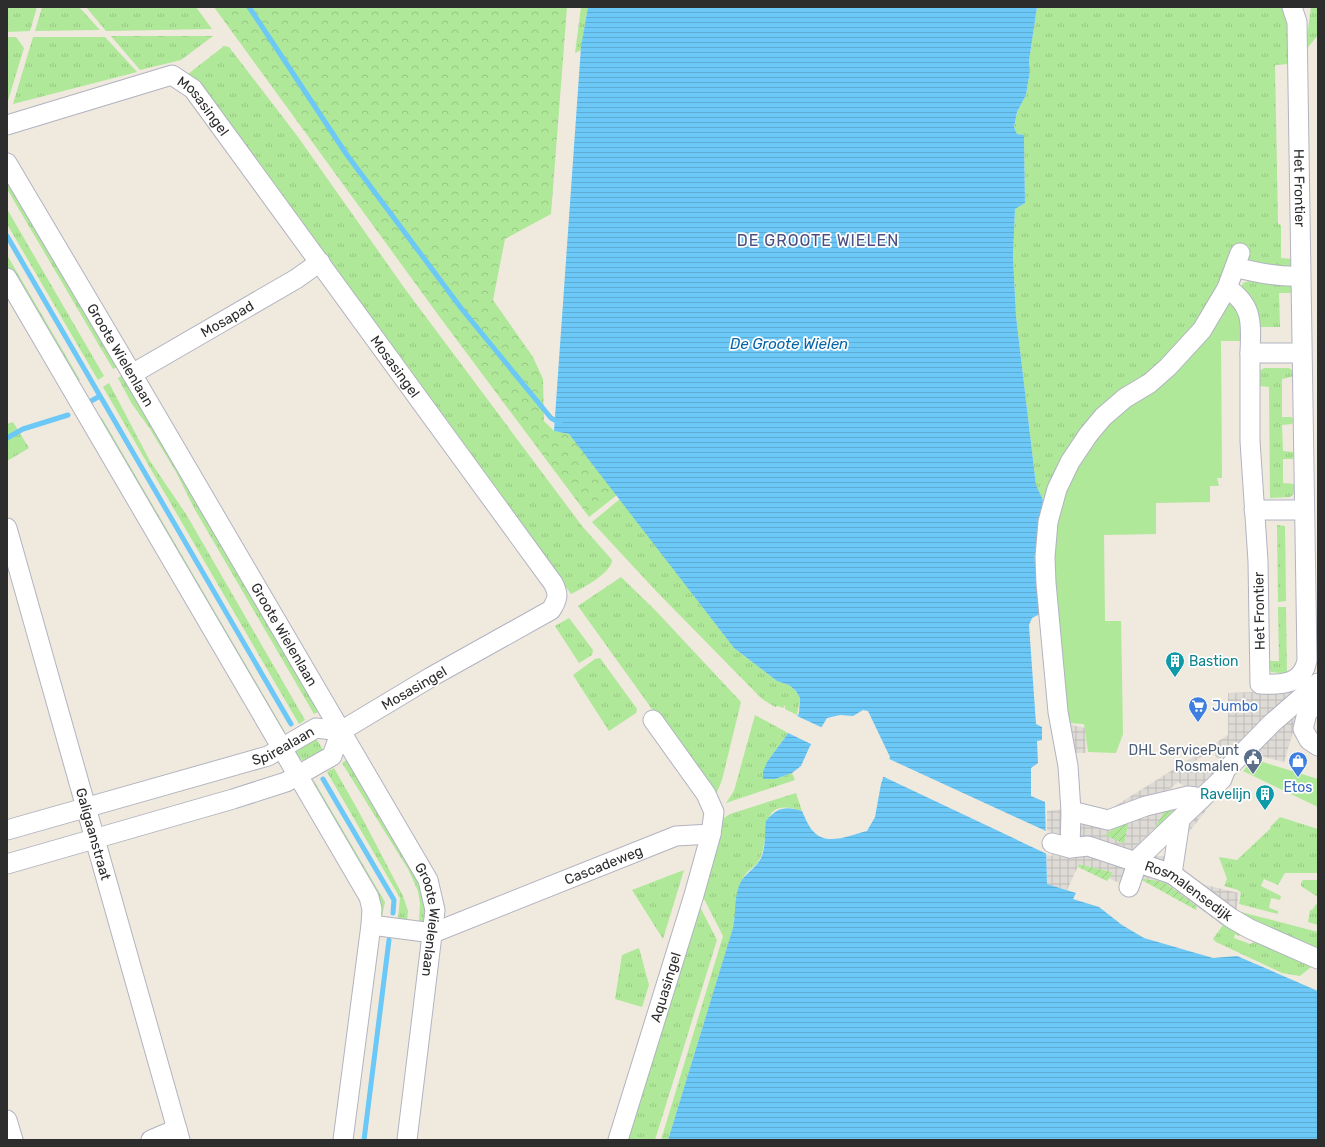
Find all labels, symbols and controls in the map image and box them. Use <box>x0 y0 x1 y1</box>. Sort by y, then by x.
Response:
street label: Mosasingel <box>174 73 232 139</box>
street label: Het Frontier <box>1290 149 1308 228</box>
district label: DE GROOTE WIELEN <box>737 231 899 250</box>
street label: Mosapad <box>198 297 257 341</box>
street label: Groote Wielenlaan <box>83 301 157 410</box>
street label: Mosasingel <box>367 332 423 401</box>
water label: De Groote Wielen <box>730 335 848 353</box>
street label: Het Frontier <box>1250 571 1269 650</box>
street label: Groote Wielenlaan <box>247 580 321 689</box>
building icon: Bastion <box>1164 650 1186 678</box>
place label: Bastion <box>1189 653 1239 670</box>
street label: Mosasingel <box>379 663 450 714</box>
supermarket icon: Jumbo <box>1187 695 1209 723</box>
place label: Jumbo <box>1212 698 1258 715</box>
street label: Spirealaan <box>250 723 317 769</box>
place label: DHL ServicePunt Rosmalen <box>1129 742 1240 775</box>
public building icon: DHL ServicePunt Rosmalen <box>1242 747 1264 775</box>
shop icon: Etos <box>1287 750 1309 778</box>
place label: Etos <box>1284 779 1313 796</box>
building icon: Ravelijn <box>1254 783 1276 811</box>
street label: Galigaanstraat <box>72 786 114 883</box>
place label: Ravelijn <box>1200 786 1251 803</box>
street label: Cascadeweg <box>562 842 645 889</box>
street label: Rosmalensedijk <box>1142 857 1236 926</box>
street label: Groote Wielenlaan <box>411 860 443 978</box>
street label: Aquasingel <box>647 950 685 1024</box>

